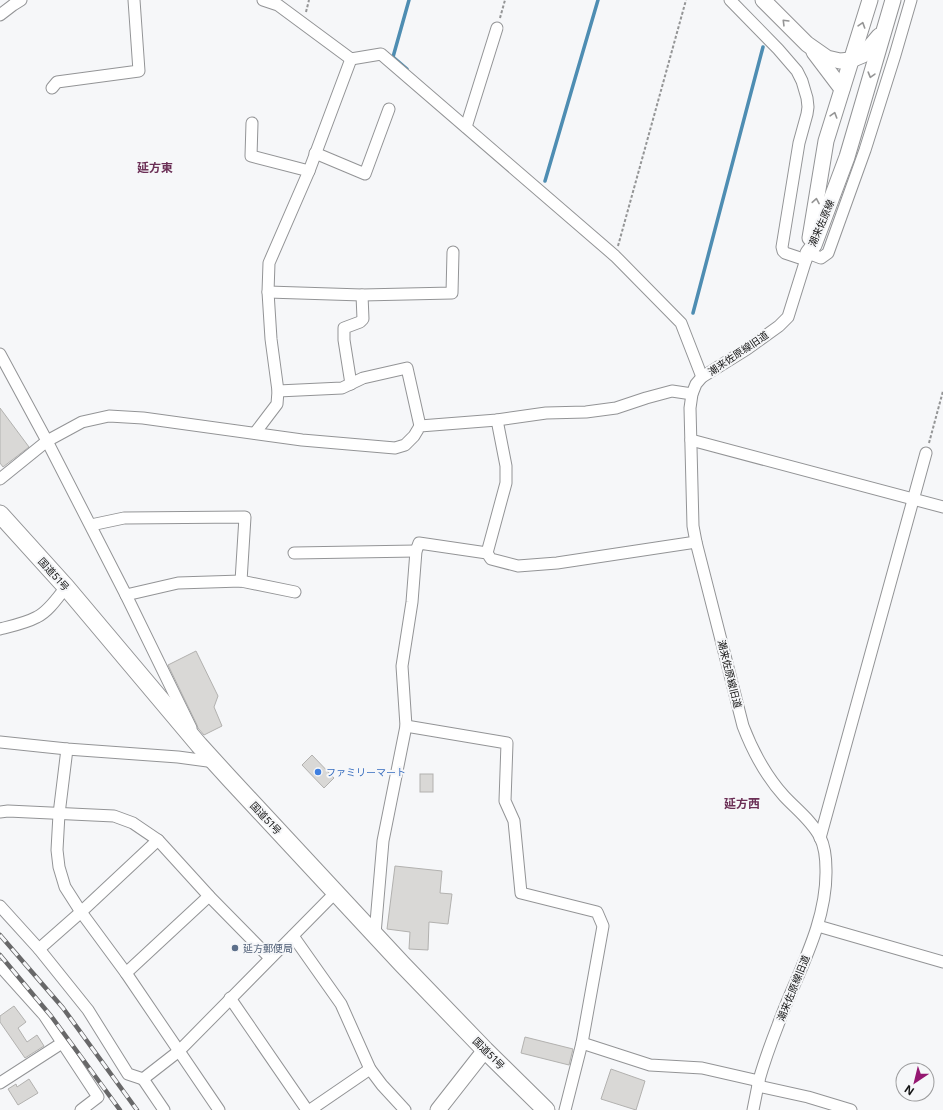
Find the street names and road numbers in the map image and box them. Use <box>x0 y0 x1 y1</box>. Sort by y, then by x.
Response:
street label: 潮来佐原線 <box>806 198 836 248</box>
street label: 潮来佐原線旧道 <box>706 328 770 378</box>
street label: 国道51号 <box>36 555 72 593</box>
street label: 潮来佐原線旧道 <box>716 639 744 709</box>
street label: 国道51号 <box>248 799 284 837</box>
street label: 潮来佐原線旧道 <box>774 953 812 1023</box>
street label: 国道51号 <box>471 1035 507 1071</box>

